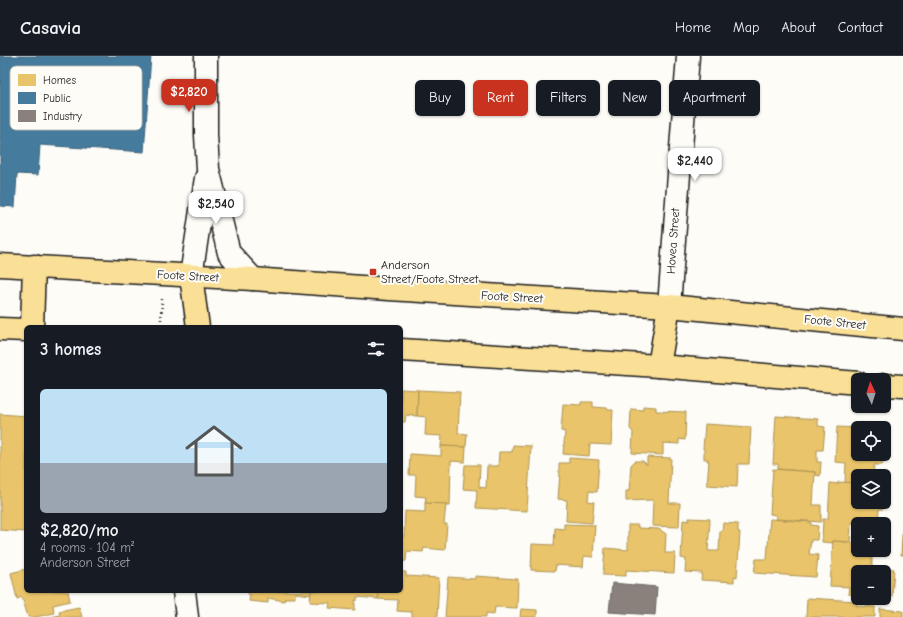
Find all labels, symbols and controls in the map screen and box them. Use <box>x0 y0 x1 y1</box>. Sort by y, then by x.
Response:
text: Casavia <box>20 17 81 39</box>
text: Home <box>675 19 711 36</box>
text: Map <box>733 19 759 36</box>
text: About <box>781 19 816 36</box>
text: Contact <box>838 19 883 36</box>
legend <box>10 66 142 130</box>
text: Homes <box>43 74 76 87</box>
pin: $2,820 <box>156 79 222 113</box>
chip: Buy <box>415 80 465 116</box>
chip: Rent <box>473 80 528 116</box>
chip: Filters <box>536 80 600 116</box>
chip: New <box>608 80 661 116</box>
chip: Apartment <box>669 80 760 116</box>
text: $2,820 <box>170 84 208 99</box>
text: Public <box>43 92 72 105</box>
text: Industry <box>43 110 82 123</box>
pin: $2,440 <box>662 148 728 182</box>
text: $2,440 <box>677 153 713 168</box>
pin: $2,540 <box>183 191 249 225</box>
text: $2,540 <box>197 196 235 211</box>
street label: Hovea Street <box>664 207 682 274</box>
place label: Anderson Street/Foote Street <box>381 258 479 286</box>
street label: Foote Street <box>157 267 220 285</box>
marker: Anderson Street/Foote Street <box>368 267 378 277</box>
street label: Foote Street <box>481 288 544 306</box>
street label: Foote Street <box>803 312 867 332</box>
icon: filters <box>365 338 387 360</box>
text: 3 homes <box>40 340 101 359</box>
north arrow <box>851 373 891 413</box>
map controls <box>851 373 891 605</box>
icon: home <box>178 415 250 487</box>
button: locate <box>851 421 891 461</box>
button: layers <box>851 469 891 509</box>
button: + <box>851 517 891 557</box>
text: $2,820/mo <box>40 521 119 540</box>
text: 4 rooms · 104 m² <box>40 540 134 555</box>
text: Anderson Street <box>40 555 130 570</box>
button: − <box>851 565 891 605</box>

